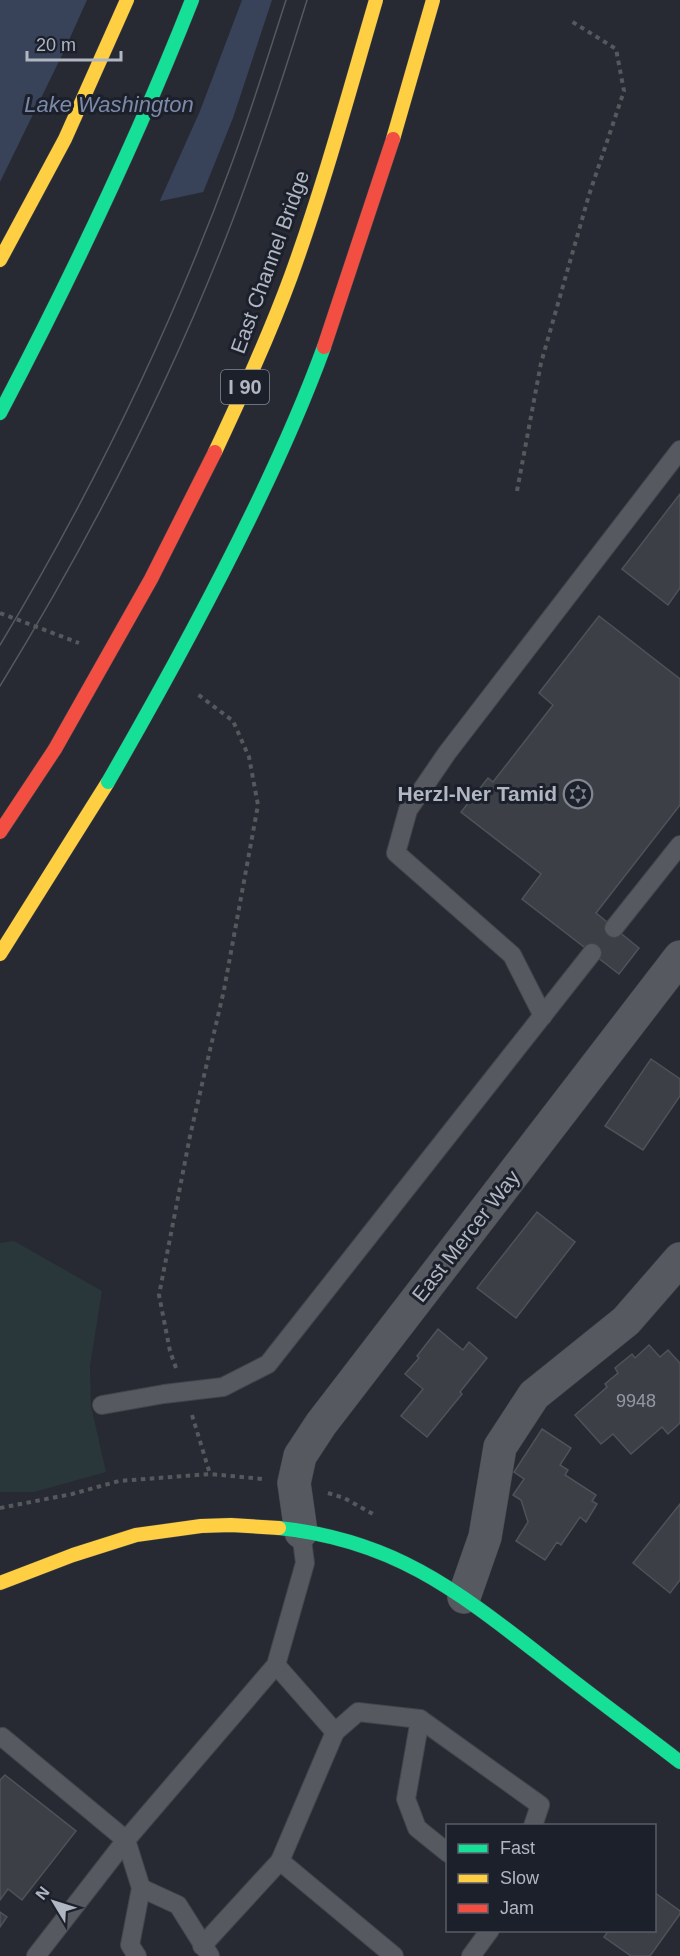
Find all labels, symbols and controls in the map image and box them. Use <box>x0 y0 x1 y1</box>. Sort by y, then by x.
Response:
scale bar <box>27 24 122 62</box>
text: 20 m <box>36 35 76 55</box>
water label: Lake Washington <box>24 92 194 117</box>
street label: East Channel Bridge <box>226 167 313 356</box>
road number: I 90 <box>221 370 269 404</box>
synagogue icon: Herzl-Ner Tamid <box>562 778 594 810</box>
place label: Herzl-Ner Tamid <box>398 782 557 805</box>
street label: East Mercer Way <box>407 1165 524 1306</box>
house number: 9948 <box>616 1391 656 1411</box>
legend <box>446 1824 656 1932</box>
text: Fast <box>500 1838 535 1858</box>
text: Slow <box>500 1868 540 1888</box>
north arrow <box>24 1872 84 1932</box>
text: N <box>32 1883 53 1903</box>
text: Jam <box>500 1898 534 1918</box>

